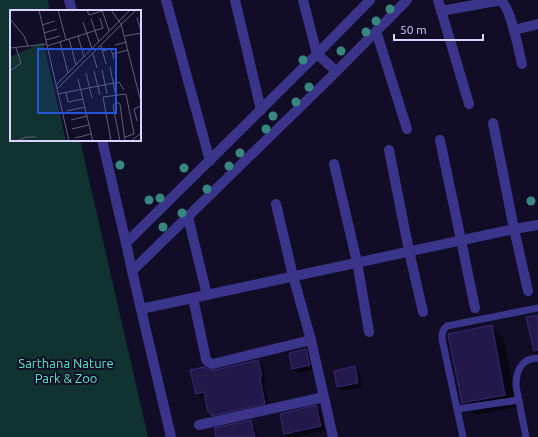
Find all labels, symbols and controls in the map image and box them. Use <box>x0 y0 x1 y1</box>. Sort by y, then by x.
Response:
inset map <box>10 10 141 141</box>
scale bar <box>394 16 483 42</box>
text: 50 m <box>400 23 427 36</box>
park label: Sarthana Nature Park & Zoo <box>18 356 114 385</box>

